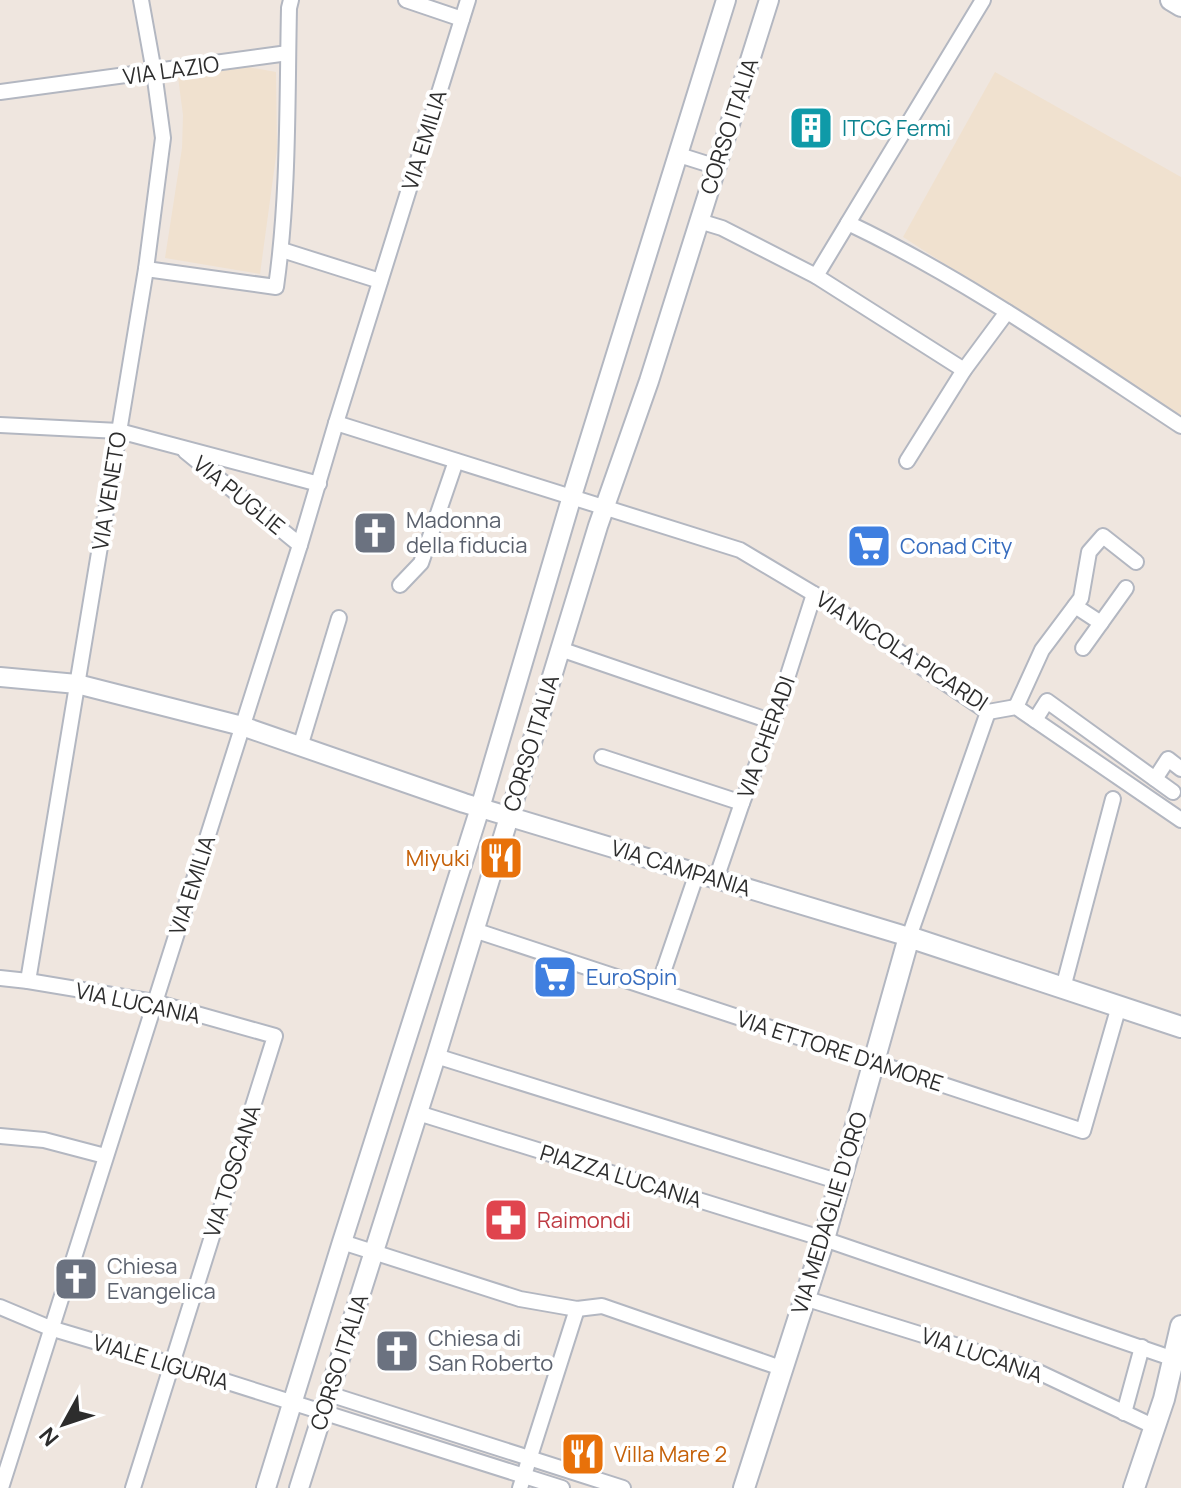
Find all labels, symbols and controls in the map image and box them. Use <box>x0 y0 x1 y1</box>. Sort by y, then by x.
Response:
street label: VIA LAZIO <box>121 48 221 92</box>
street label: CORSO ITALIA <box>693 54 765 198</box>
street label: VIA EMILIA <box>395 86 453 194</box>
building icon: ITCG Fermi <box>787 104 835 152</box>
place label: ITCG Fermi <box>842 113 951 143</box>
street label: VIA VENETO <box>85 430 133 552</box>
street label: VIA PUGLIE <box>187 449 291 541</box>
place label: Madonna della fiducia <box>406 505 527 560</box>
church icon: Madonna della fiducia <box>351 509 399 557</box>
supermarket icon: Conad City <box>845 522 893 570</box>
place label: Conad City <box>900 531 1013 561</box>
street label: VIA NICOLA PICARDI <box>810 584 994 718</box>
street label: CORSO ITALIA <box>496 671 566 815</box>
street label: VIA CHERADI <box>730 672 802 802</box>
street label: VIA EMILIA <box>162 831 222 939</box>
street label: VIA CAMPANIA <box>607 832 755 904</box>
restaurant icon: Miyuki <box>477 834 525 882</box>
place label: Miyuki <box>406 843 470 873</box>
supermarket icon: EuroSpin <box>531 953 579 1001</box>
place label: EuroSpin <box>586 962 677 992</box>
street label: VIA LUCANIA <box>73 975 203 1031</box>
street label: VIA ETTORE D'AMORE <box>733 1003 947 1099</box>
street label: VIA TOSCANA <box>196 1101 268 1241</box>
street label: VIA MEDAGLIE D'ORO <box>784 1108 874 1318</box>
street label: PIAZZA LUCANIA <box>536 1137 706 1215</box>
pharmacy icon: Raimondi <box>482 1196 530 1244</box>
place label: Raimondi <box>537 1205 631 1235</box>
place label: Chiesa Evangelica <box>107 1251 216 1306</box>
church icon: Chiesa Evangelica <box>52 1255 100 1303</box>
street label: CORSO ITALIA <box>303 1290 375 1434</box>
street label: VIA LUCANIA <box>917 1320 1047 1390</box>
place label: Chiesa di San Roberto <box>428 1323 553 1378</box>
street label: VIALE LIGURIA <box>89 1327 233 1397</box>
church icon: Chiesa di San Roberto <box>373 1327 421 1375</box>
north arrow <box>24 1384 104 1464</box>
text: N <box>32 1421 65 1453</box>
restaurant icon: Villa Mare 2 <box>559 1430 607 1478</box>
place label: Villa Mare 2 <box>614 1439 727 1469</box>

